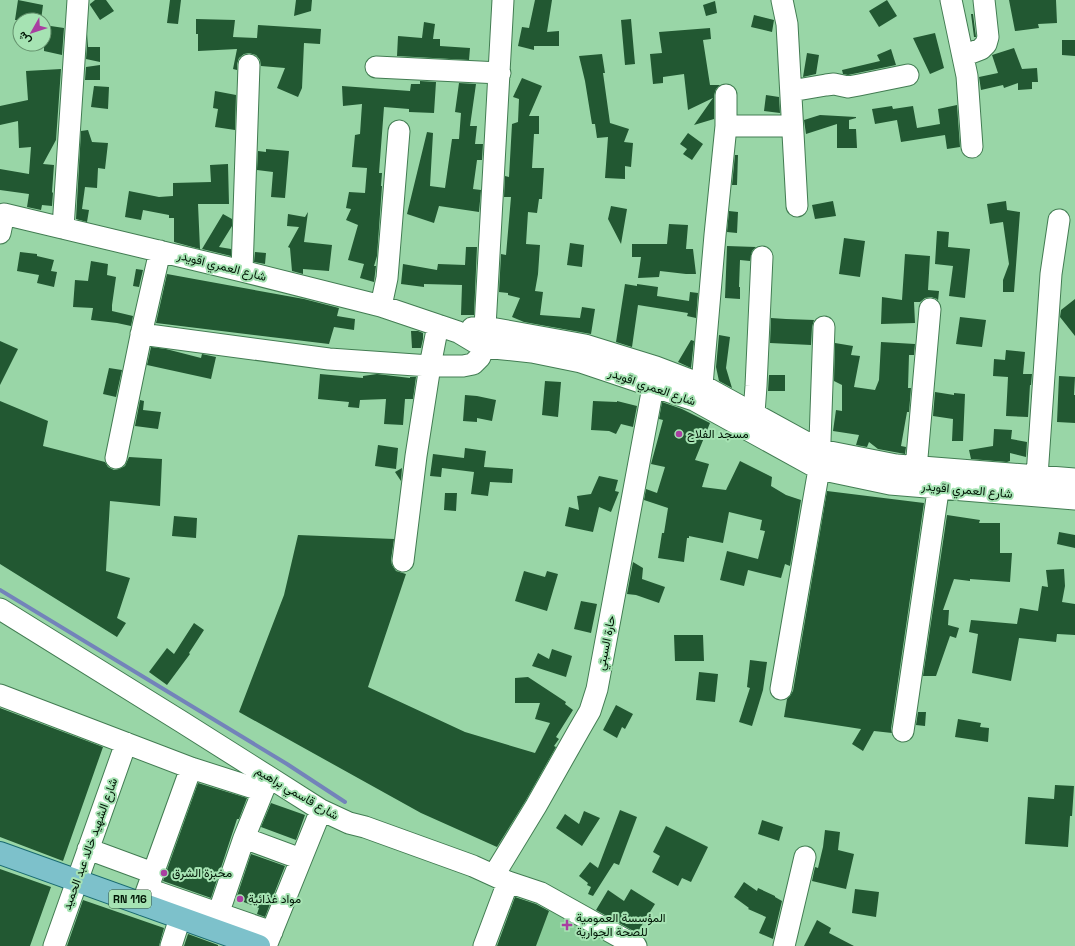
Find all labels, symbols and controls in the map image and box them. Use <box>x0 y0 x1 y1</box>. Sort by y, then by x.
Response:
north arrow <box>12 12 52 52</box>
text: ش <box>15 29 34 48</box>
street label: شارع العمري اقويدر <box>174 247 268 287</box>
street label: شارع العمري اقويدر <box>605 364 698 411</box>
place label: مسجد الفلاح <box>687 426 749 443</box>
marker: مسجد الفلاح <box>674 429 684 439</box>
street label: شارع العمري اقويدر <box>920 478 1013 504</box>
street label: حارة السبتي <box>593 614 621 672</box>
street label: شارع قاسمي براهيم <box>251 763 342 825</box>
street label: شارع الشهيد خالد عبد الحميد <box>59 776 122 913</box>
place label: مخبزة الشرق <box>172 865 232 881</box>
marker: مخبزة الشرق <box>159 868 169 878</box>
road number: RN 116 <box>109 890 151 908</box>
place label: مواد غذائية <box>248 891 301 907</box>
marker: مواد غذائية <box>235 894 245 904</box>
place label: المؤسسة العمومية للصحة الجوارية <box>576 910 666 940</box>
marker: المؤسسة العمومية للصحة الجوارية <box>561 919 573 931</box>

